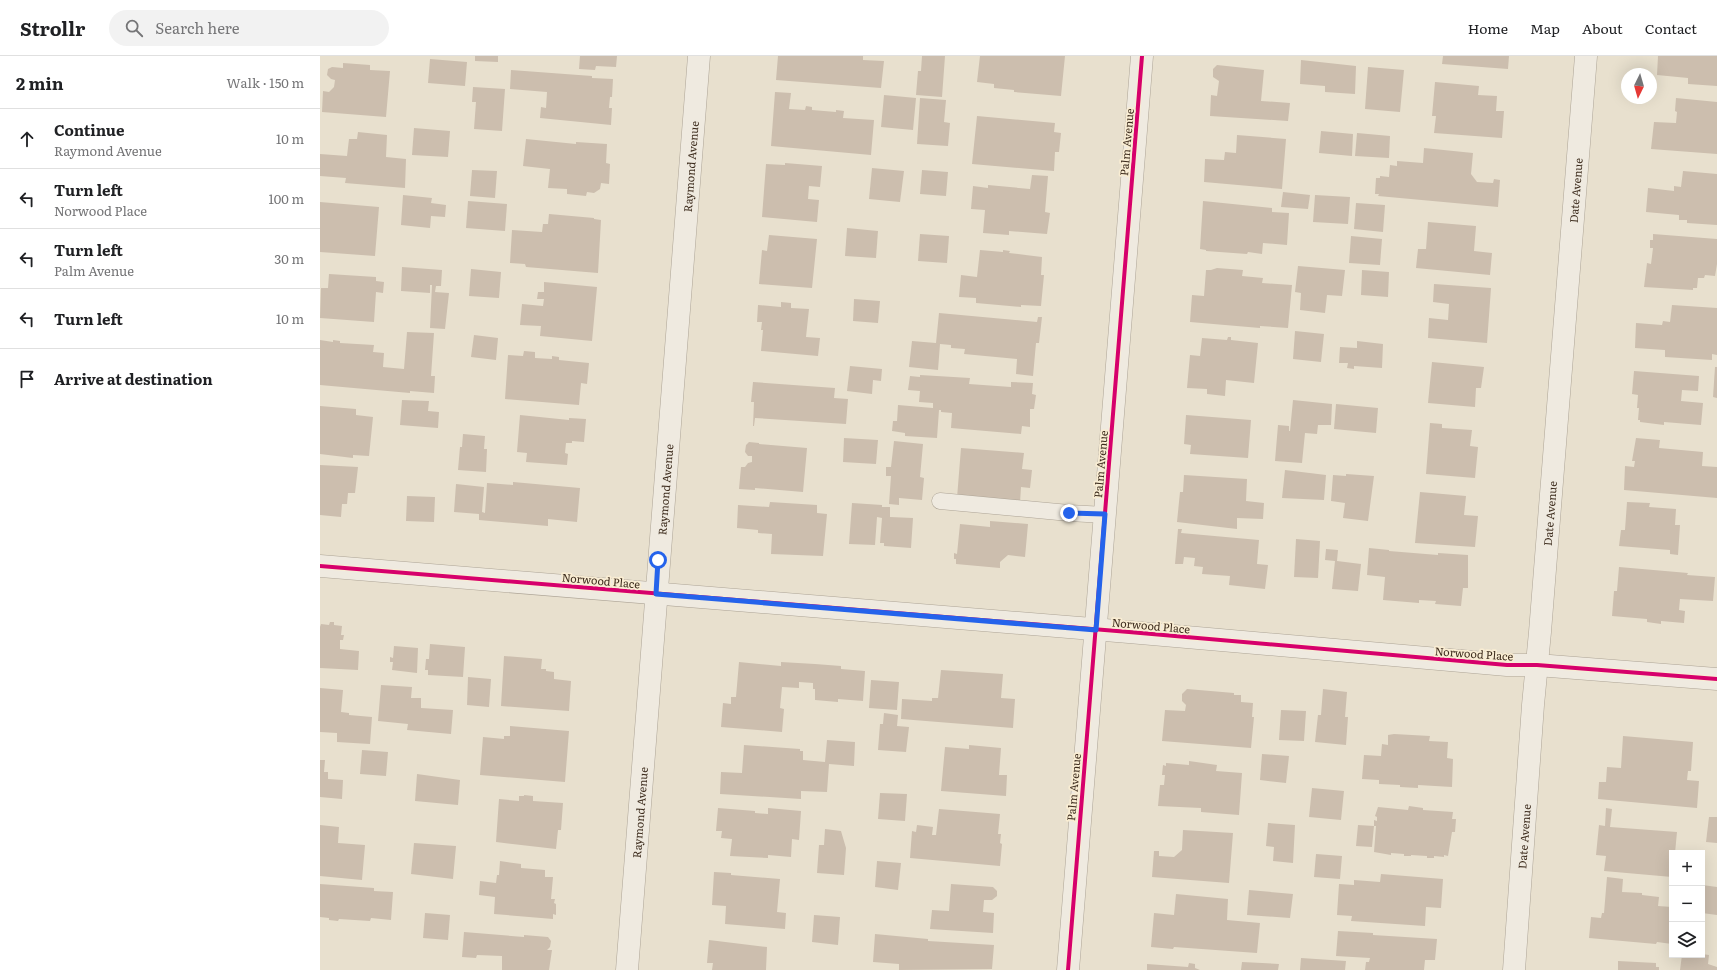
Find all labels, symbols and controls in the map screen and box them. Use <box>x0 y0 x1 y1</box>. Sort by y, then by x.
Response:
search box <box>109 10 389 46</box>
text: Strollr <box>20 14 85 42</box>
text: Search here <box>155 16 240 39</box>
icon: search <box>123 17 145 39</box>
text: Home <box>1468 18 1508 38</box>
text: Map <box>1530 18 1560 38</box>
text: About <box>1582 18 1623 38</box>
text: Contact <box>1645 18 1697 38</box>
north arrow <box>1621 68 1657 104</box>
text: 2 min <box>16 70 64 95</box>
text: Walk · 150 m <box>227 73 304 92</box>
street label: Palm Avenue <box>1115 107 1137 176</box>
text: Continue <box>54 118 124 141</box>
street label: Raymond Avenue <box>679 120 702 213</box>
icon: ahead <box>16 128 38 150</box>
text: 10 m <box>276 129 304 148</box>
text: Raymond Avenue <box>54 141 162 160</box>
street label: Date Avenue <box>1565 157 1586 223</box>
text: Turn left <box>54 178 123 201</box>
icon: left <box>16 188 38 210</box>
text: 100 m <box>268 189 304 208</box>
text: Norwood Place <box>54 201 147 220</box>
text: Turn left <box>54 238 123 261</box>
icon: left <box>16 248 38 270</box>
text: 30 m <box>274 249 304 268</box>
text: Palm Avenue <box>54 261 134 280</box>
text: Turn left <box>54 307 123 330</box>
icon: left <box>16 308 38 330</box>
text: 10 m <box>276 309 304 328</box>
text: Arrive at destination <box>54 367 213 390</box>
icon: arrive <box>16 368 38 390</box>
street label: Palm Avenue <box>1089 429 1111 498</box>
street label: Raymond Avenue <box>653 443 676 536</box>
street label: Date Avenue <box>1539 480 1560 546</box>
route end <box>1060 504 1078 522</box>
route start <box>649 551 667 569</box>
street label: Norwood Place <box>561 569 641 591</box>
street label: Norwood Place <box>1111 614 1191 636</box>
street label: Norwood Place <box>1434 642 1514 664</box>
street label: Palm Avenue <box>1062 752 1084 821</box>
street label: Raymond Avenue <box>628 766 651 859</box>
street label: Date Avenue <box>1513 803 1534 869</box>
map controls <box>1669 850 1705 958</box>
button: + <box>1669 850 1705 886</box>
button: − <box>1669 886 1705 922</box>
button: layers <box>1669 922 1705 958</box>

